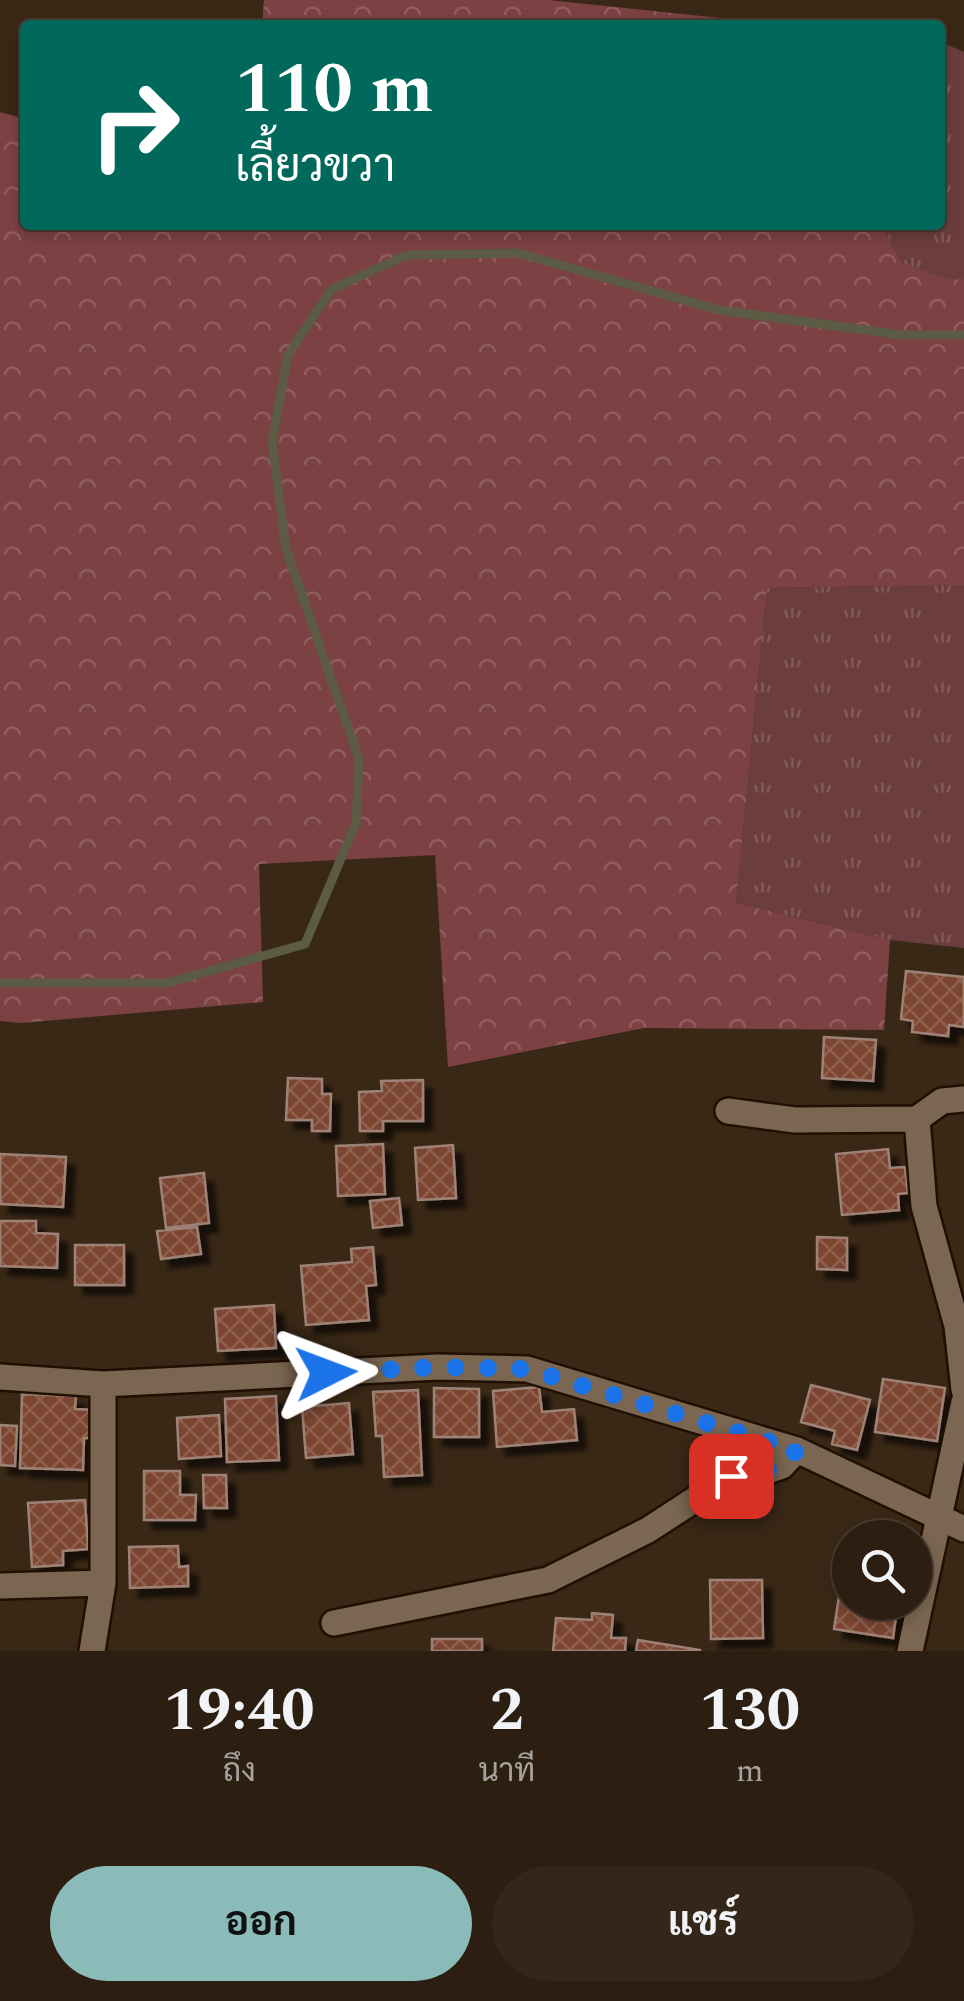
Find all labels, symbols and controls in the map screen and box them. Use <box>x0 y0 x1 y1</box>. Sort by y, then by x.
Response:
text: 110 m <box>235 37 433 143</box>
icon: right <box>70 60 200 190</box>
text: เลี้ยวขวา <box>235 133 395 202</box>
position arrow <box>274 1321 378 1425</box>
pin <box>689 1434 774 1519</box>
icon: arrive <box>704 1449 759 1504</box>
map controls <box>832 1520 932 1620</box>
button: search <box>832 1520 932 1620</box>
text: 19:40 <box>164 1665 315 1757</box>
text: 2 <box>490 1665 524 1757</box>
text: 130 <box>699 1665 800 1757</box>
text: ถึง <box>223 1747 256 1796</box>
text: นาที <box>478 1747 535 1796</box>
text: m <box>736 1747 763 1796</box>
button: ออก <box>50 1866 472 1981</box>
button: แชร์ <box>492 1866 914 1981</box>

